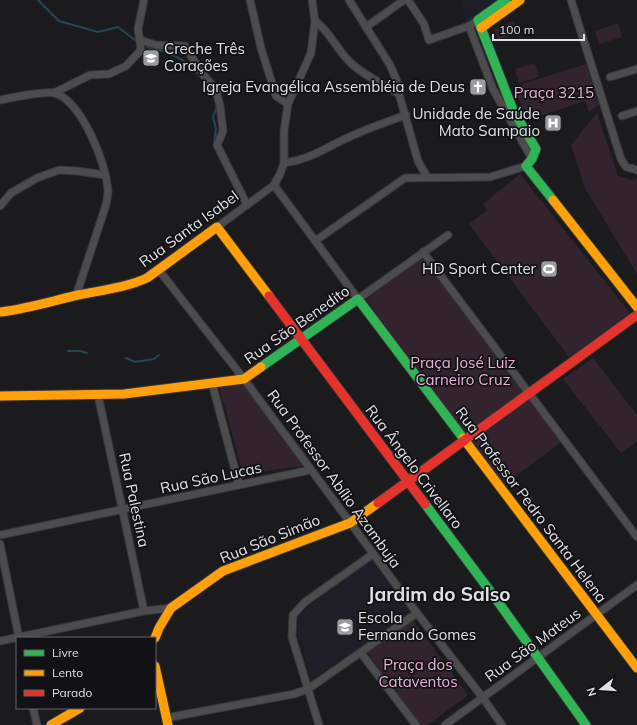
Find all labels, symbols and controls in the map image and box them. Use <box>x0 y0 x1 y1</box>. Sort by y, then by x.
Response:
scale bar <box>493 16 584 42</box>
text: 100 m <box>499 22 534 37</box>
place label: Creche Três Corações <box>164 39 245 75</box>
school or university icon: Creche Três Corações <box>141 48 161 68</box>
place label: Igreja Evangélica Assembléia de Deus <box>202 77 465 96</box>
church icon: Igreja Evangélica Assembléia de Deus <box>468 77 488 97</box>
park label: Praça 3215 <box>514 83 594 102</box>
place label: Unidade de Saúde Mato Sampaio <box>412 104 540 140</box>
hospital icon: Unidade de Saúde Mato Sampaio <box>543 113 563 133</box>
street label: Rua Santa Isabel <box>135 186 242 271</box>
place label: HD Sport Center <box>422 259 537 278</box>
sports icon: HD Sport Center <box>539 259 559 279</box>
street label: Rua São Benedito <box>240 281 353 368</box>
park label: Praça José Luiz Carneiro Cruz <box>410 353 516 389</box>
street label: Rua Professor Abílio Azambuja <box>263 386 405 572</box>
street label: Rua Ângelo Crivellaro <box>362 401 467 532</box>
street label: Rua Professor Pedro Santa Helena <box>452 403 611 606</box>
street label: Rua Palestina <box>115 451 154 549</box>
street label: Rua São Lucas <box>158 457 263 498</box>
street label: Rua São Simão <box>217 510 323 567</box>
district label: Jardim do Salso <box>368 582 511 606</box>
street label: Rua São Mateus <box>481 603 584 686</box>
place label: Escola Fernando Gomes <box>358 608 476 644</box>
school or university icon: Escola Fernando Gomes <box>335 617 355 637</box>
legend <box>16 637 156 709</box>
text: Livre <box>52 645 79 660</box>
park label: Praça dos Cataventos <box>378 655 458 691</box>
text: Lento <box>52 665 83 680</box>
north arrow <box>581 669 621 709</box>
text: Parado <box>52 685 92 700</box>
text: N <box>584 686 599 698</box>

